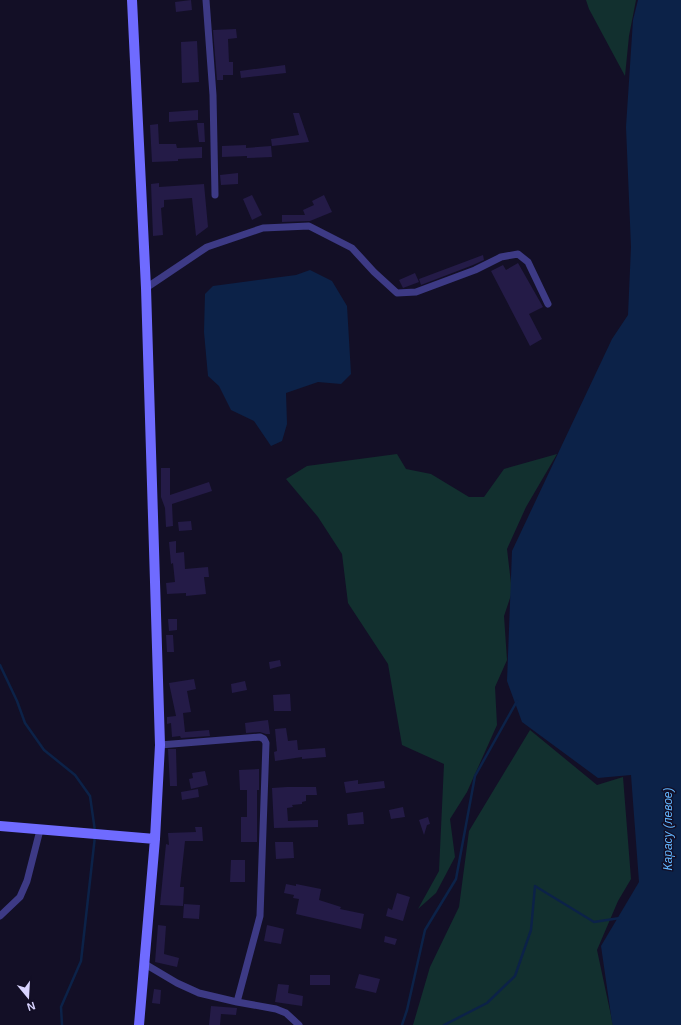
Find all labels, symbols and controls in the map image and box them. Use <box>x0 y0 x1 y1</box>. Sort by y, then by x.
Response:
water label: Карасу (левое) <box>661 787 675 871</box>
north arrow <box>8 977 48 1017</box>
text: N <box>25 1000 37 1013</box>

